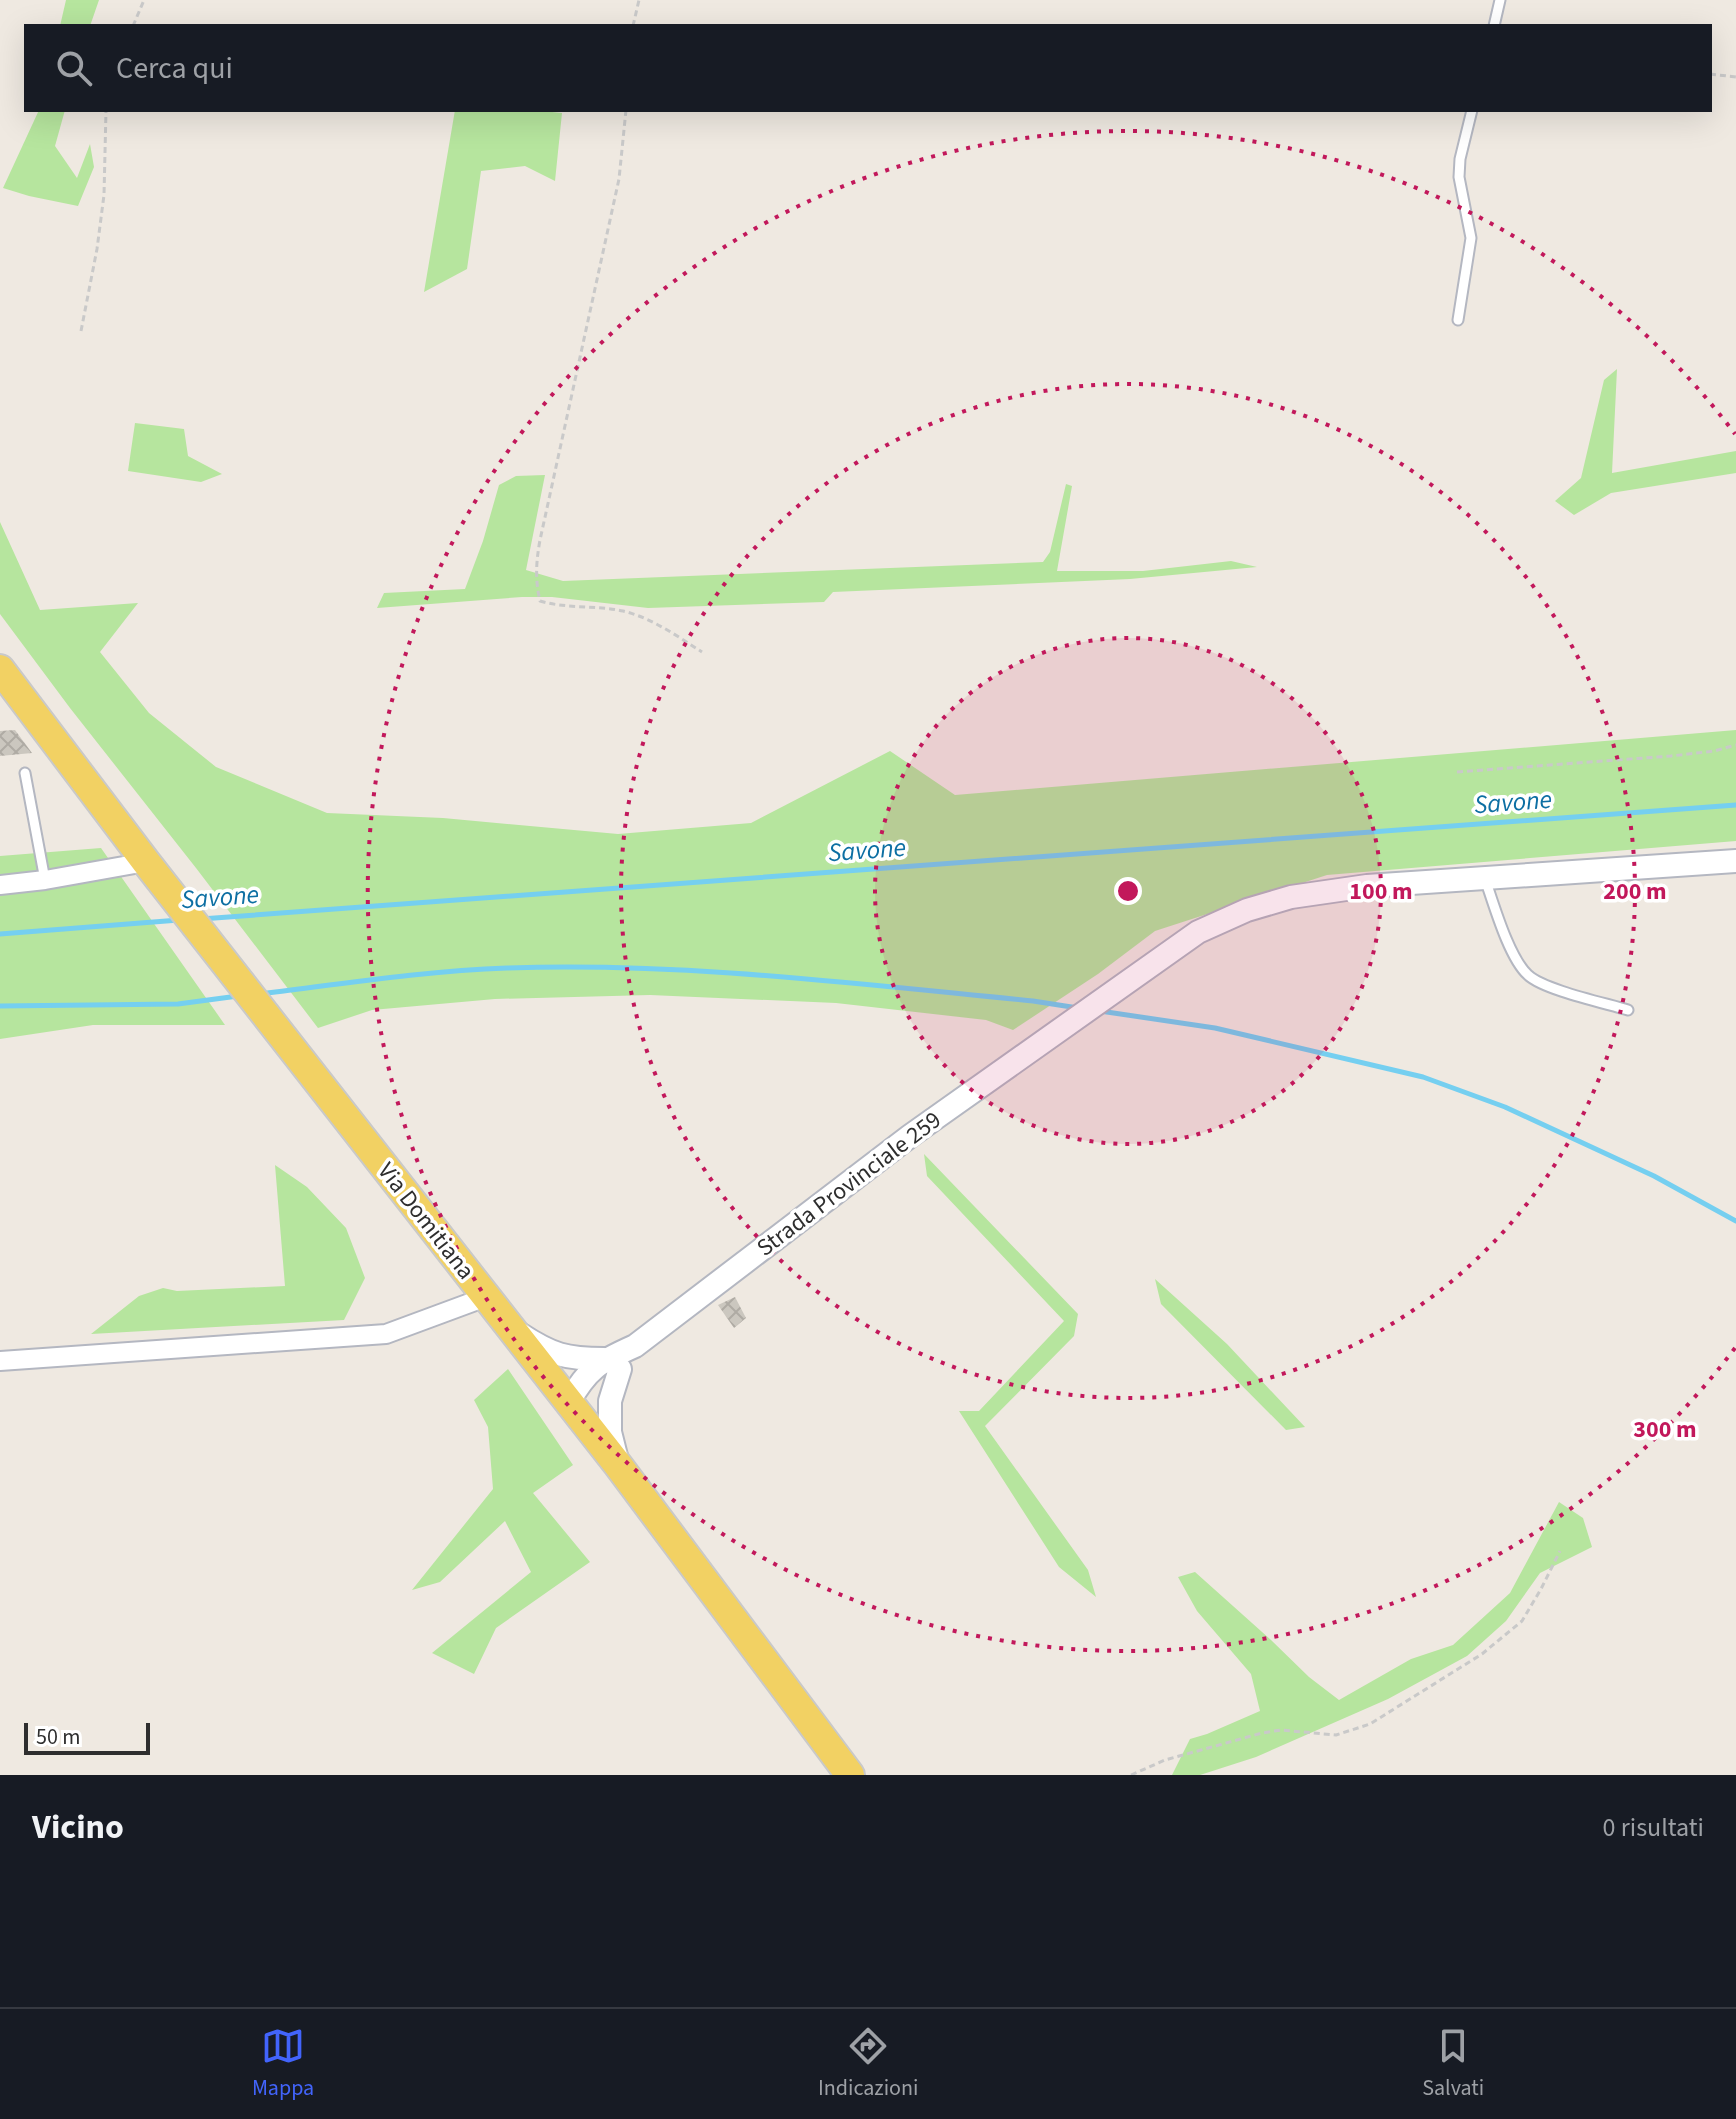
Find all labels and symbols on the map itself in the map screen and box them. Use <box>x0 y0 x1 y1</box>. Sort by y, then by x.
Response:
water label: Savone <box>1473 781 1553 823</box>
water label: Savone <box>827 829 907 871</box>
text: 100 m <box>1349 874 1413 909</box>
text: 200 m <box>1603 874 1667 909</box>
water label: Savone <box>180 876 260 918</box>
centre of rings <box>1114 877 1142 905</box>
street label: Strada Provinciale 259 <box>749 1103 949 1265</box>
street label: Via Domitiana <box>369 1155 483 1287</box>
text: 300 m <box>1633 1412 1697 1447</box>
scale bar <box>24 1719 150 1755</box>

